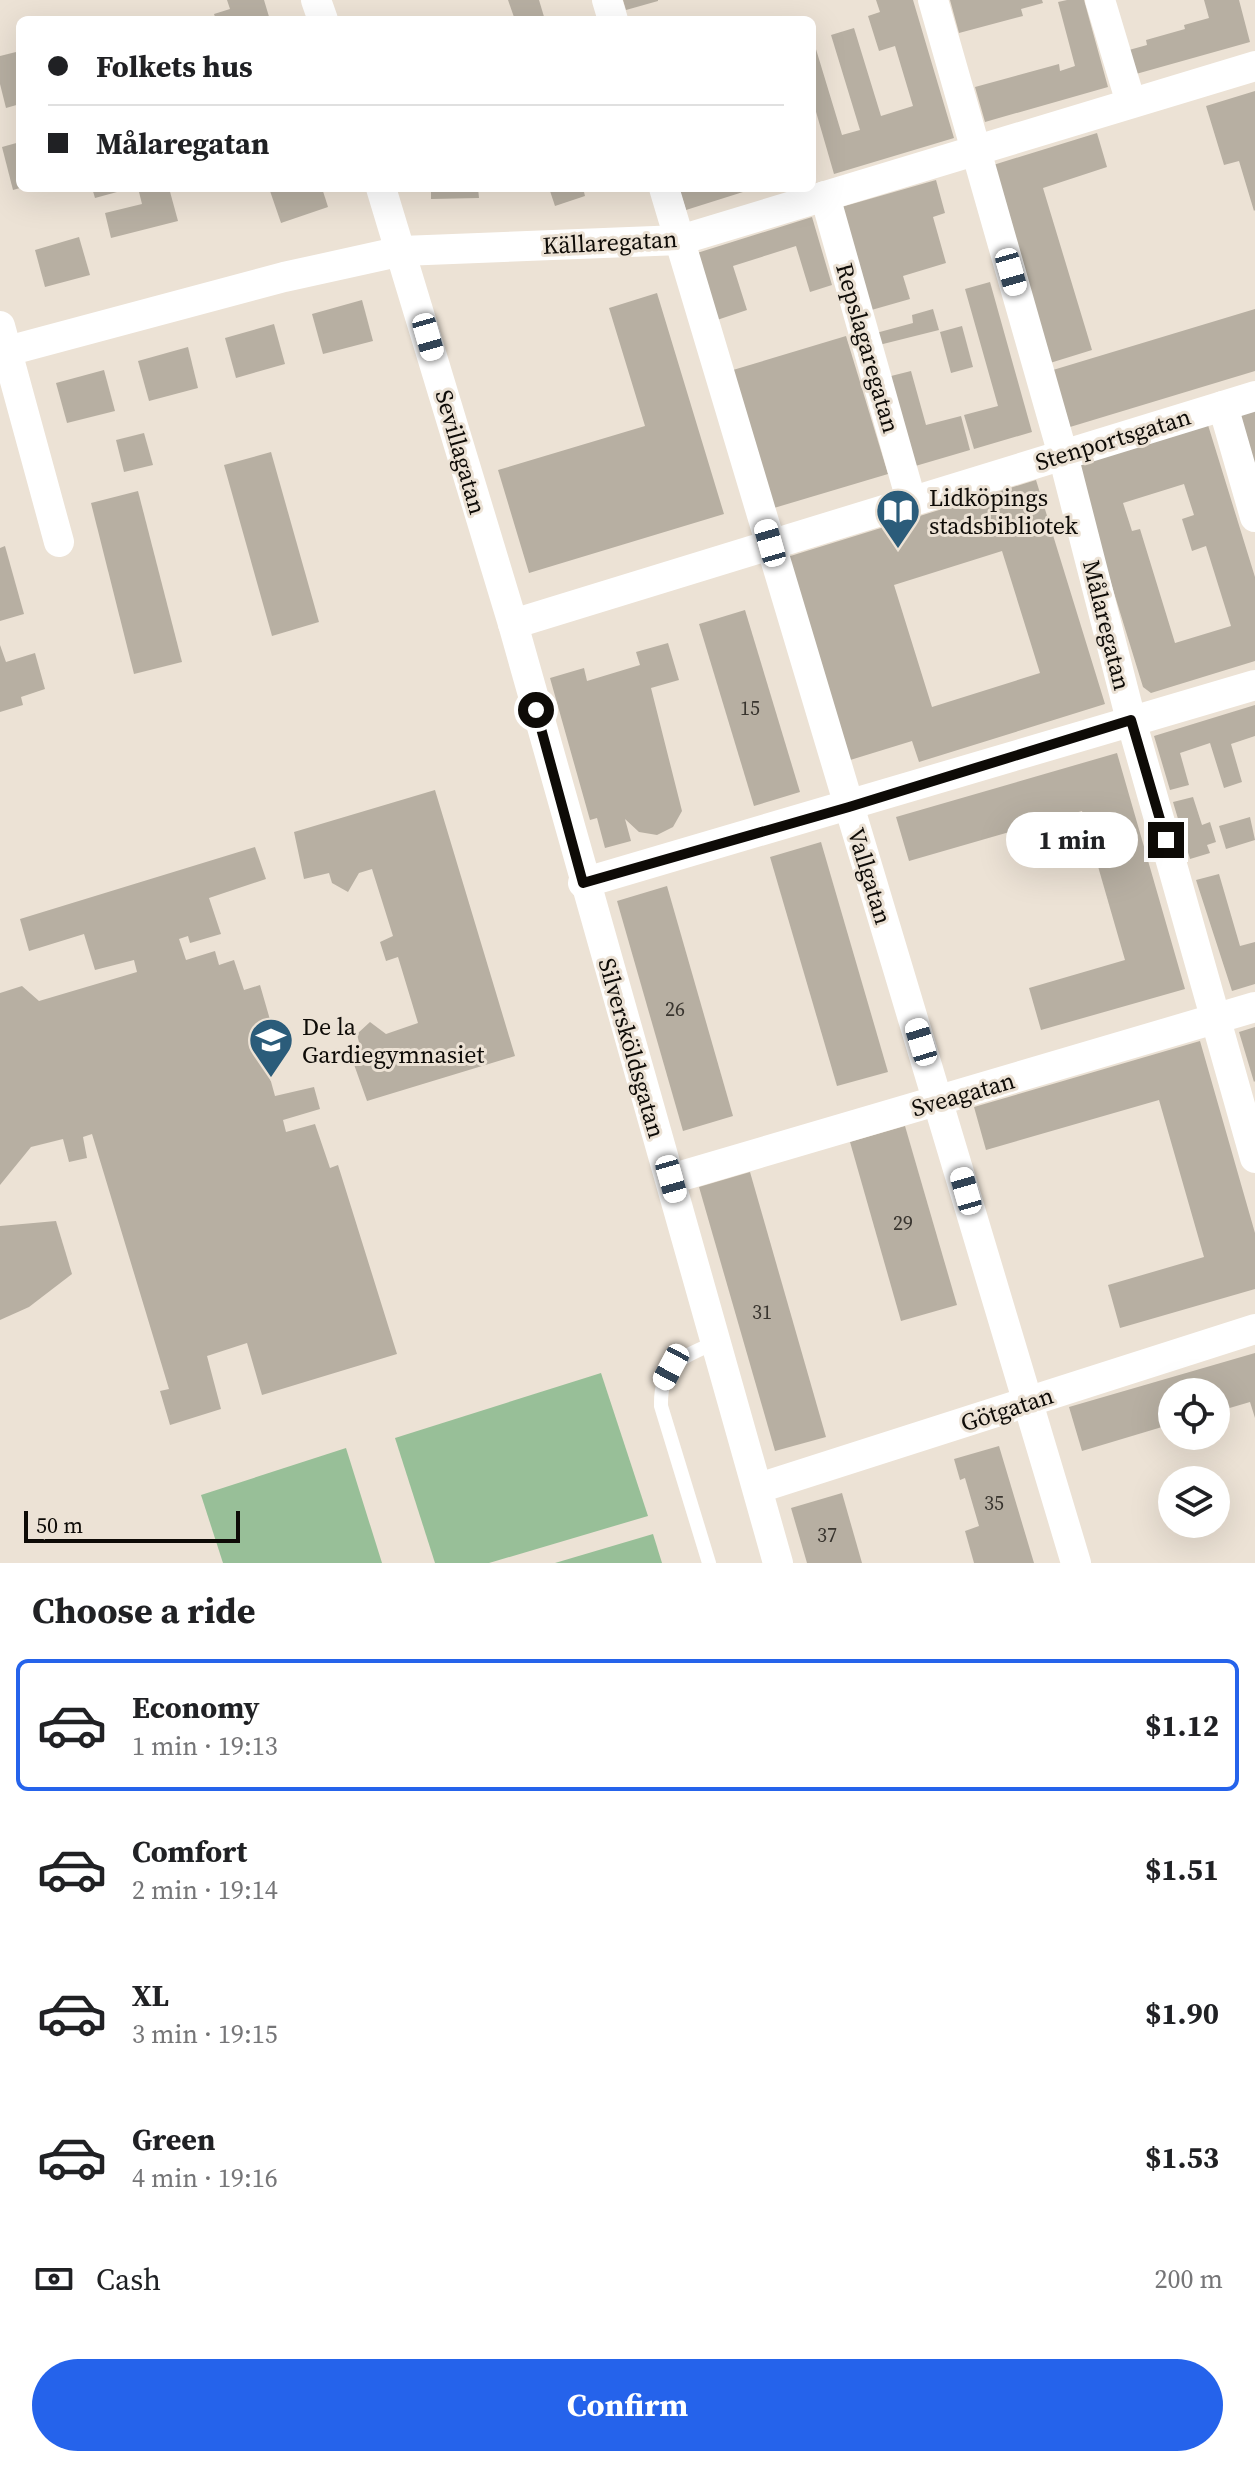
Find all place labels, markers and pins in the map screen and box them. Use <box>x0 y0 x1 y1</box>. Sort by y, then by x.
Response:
place label: Lidköpings stadsbibliotek <box>929 481 1079 542</box>
library icon: Lidköpings stadsbibliotek <box>874 487 922 550</box>
place label: De la Gardiegymnasiet <box>302 1010 485 1071</box>
school or university icon: De la Gardiegymnasiet <box>247 1016 295 1079</box>

